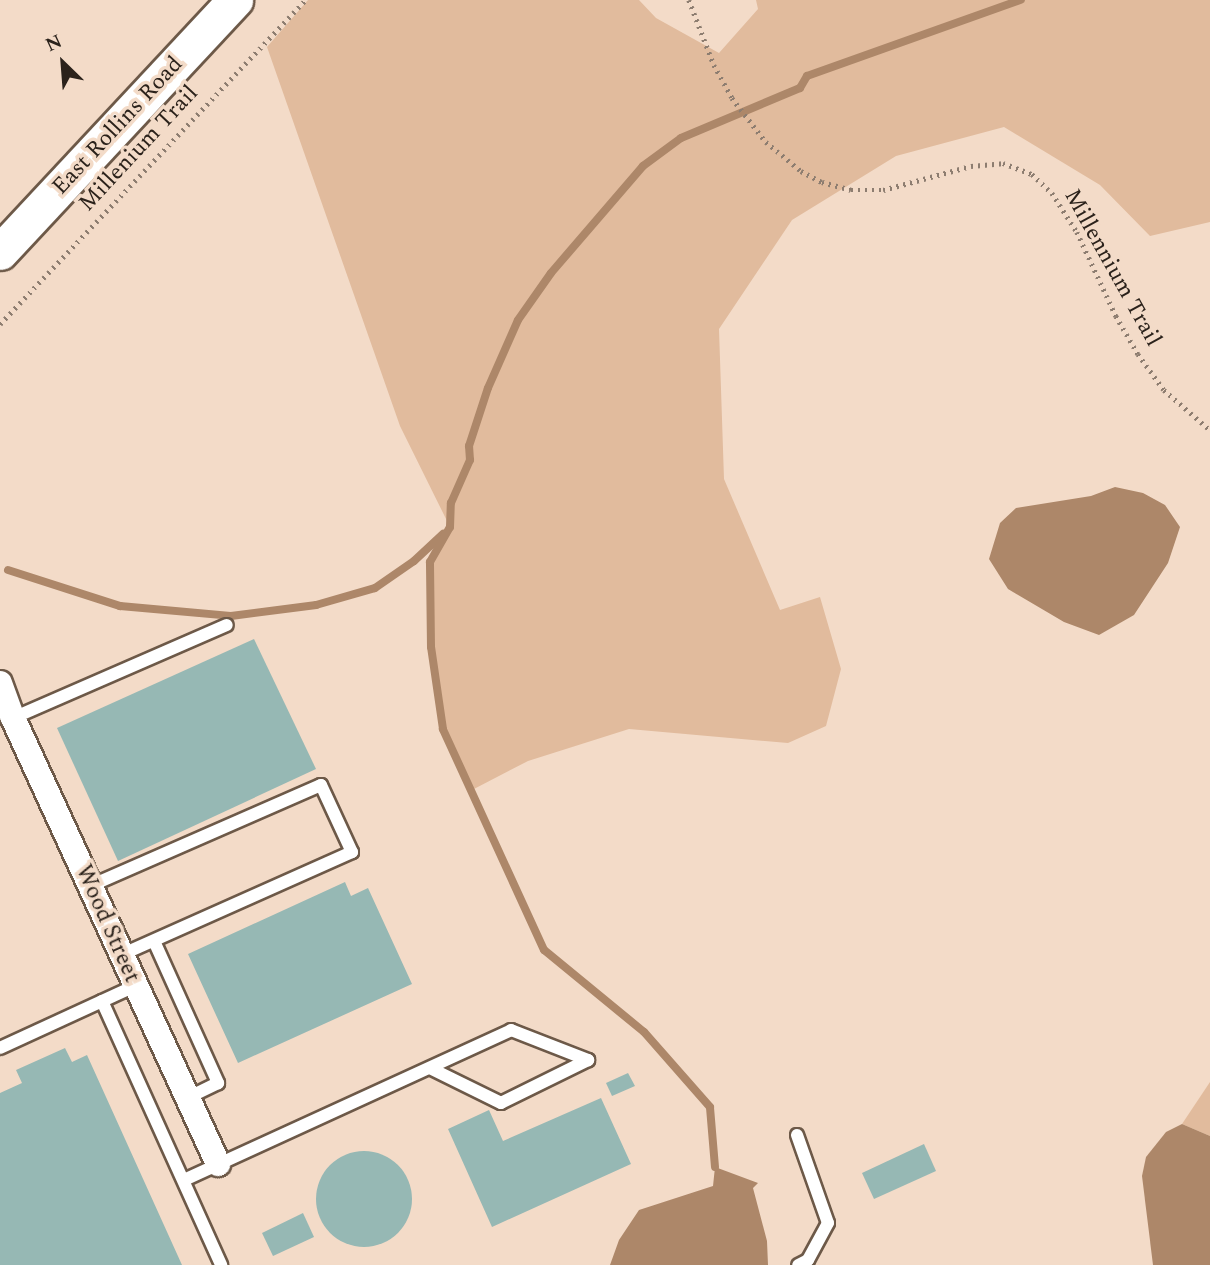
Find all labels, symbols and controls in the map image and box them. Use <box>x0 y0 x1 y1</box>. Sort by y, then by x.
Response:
text: N <box>41 27 67 60</box>
north arrow <box>28 28 98 98</box>
street label: East Rollins Road <box>47 51 189 201</box>
street label: Millenium Trail <box>74 80 204 218</box>
street label: Millennium Trail <box>1057 185 1167 351</box>
street label: Wood Street <box>69 861 145 987</box>

